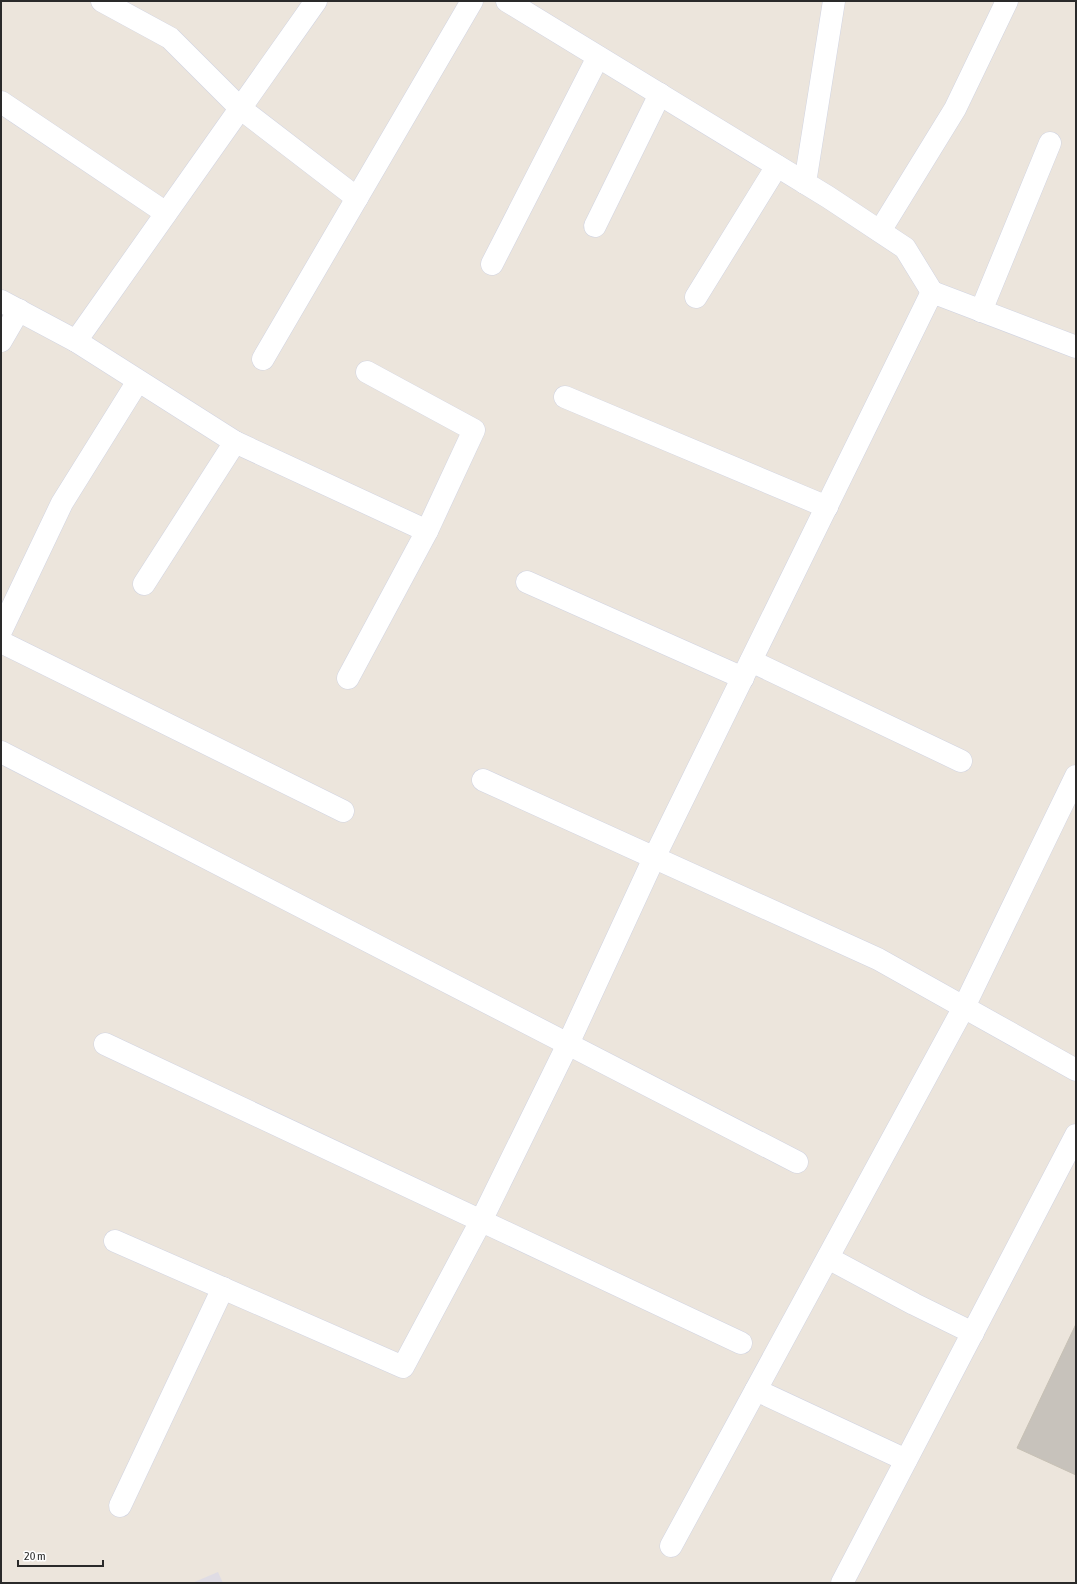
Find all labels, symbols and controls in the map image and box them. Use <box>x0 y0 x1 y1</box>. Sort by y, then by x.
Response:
scale bar <box>18 1542 103 1568</box>
text: 20 m <box>24 1549 46 1563</box>

